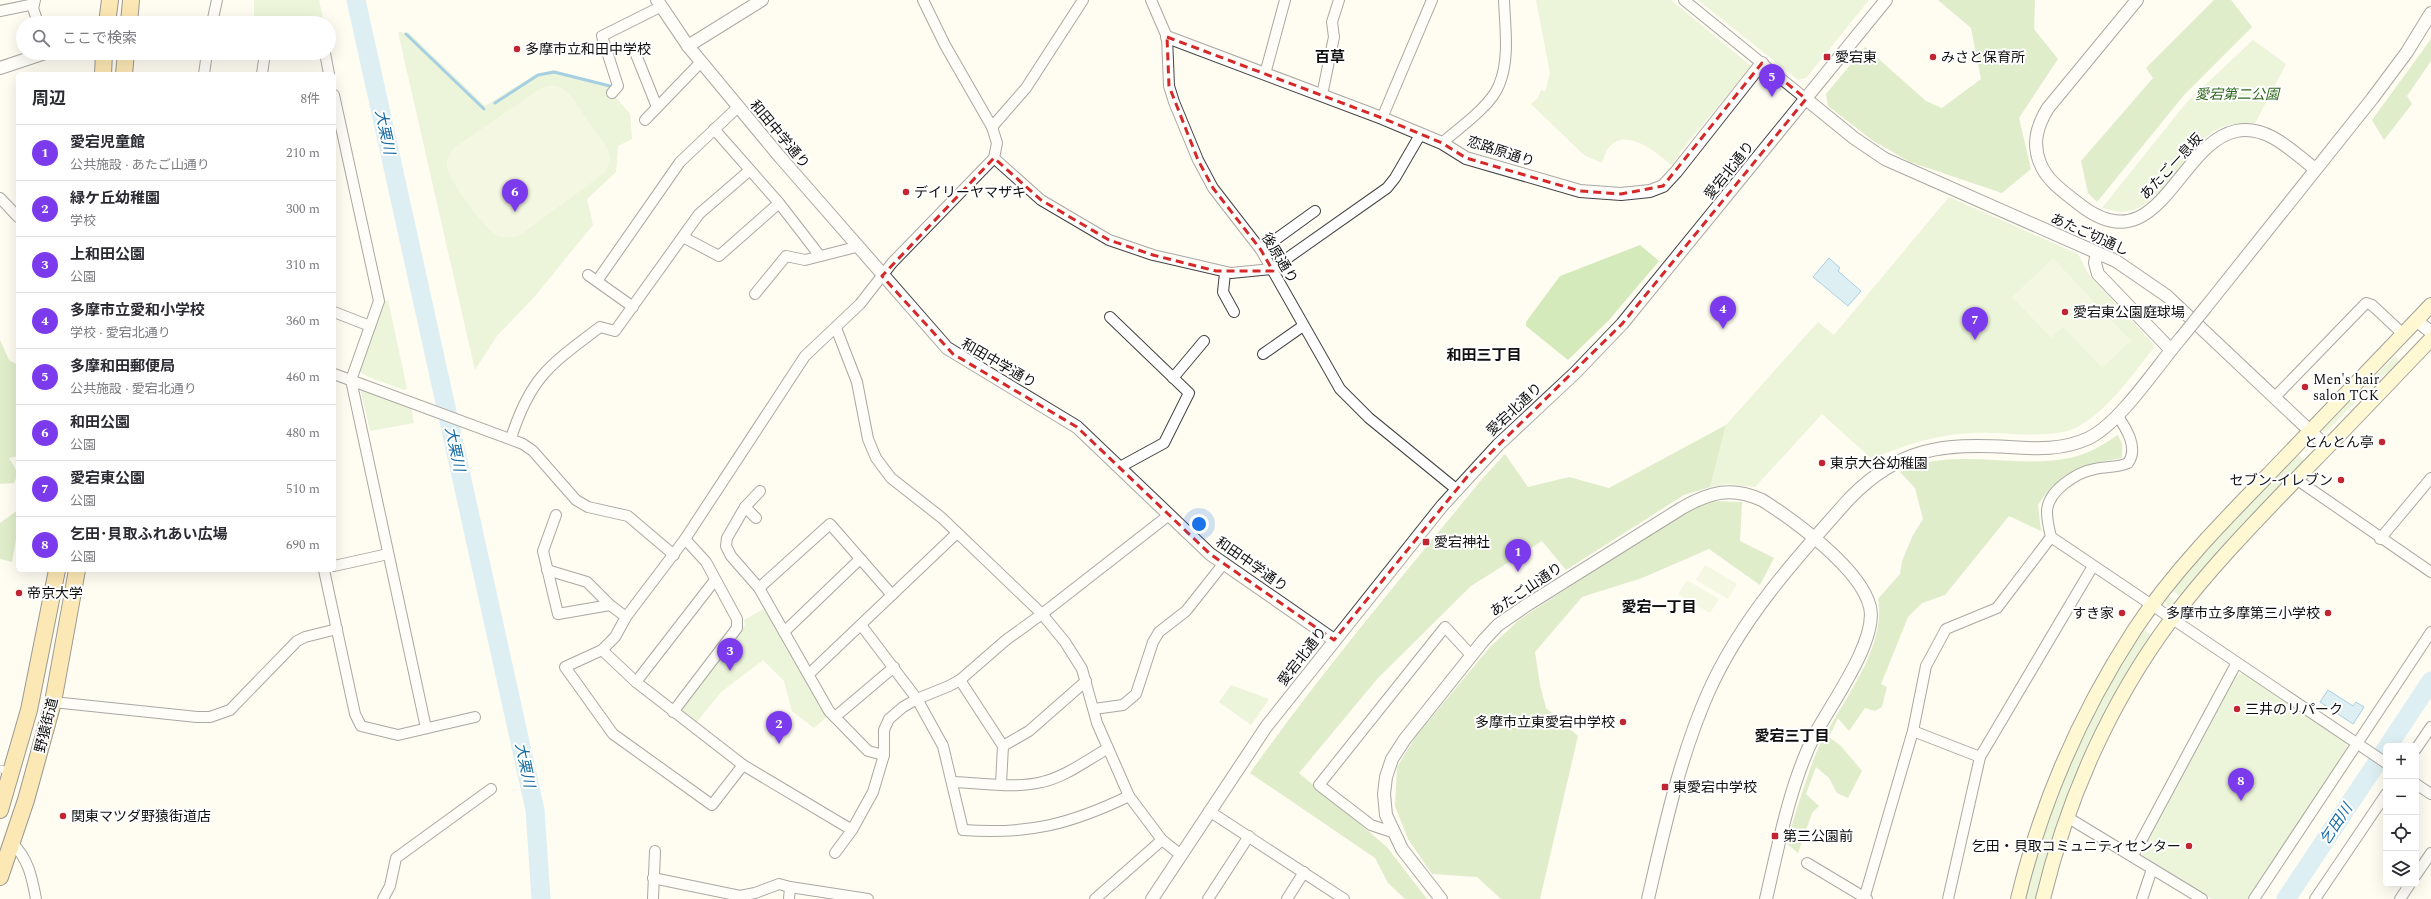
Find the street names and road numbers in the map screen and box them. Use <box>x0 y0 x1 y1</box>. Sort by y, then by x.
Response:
street label: 和田中学通り <box>745 95 815 173</box>
street label: あたご一息坂 <box>2135 128 2208 204</box>
street label: 恋路原通り <box>1464 131 1537 172</box>
street label: 愛宕北通り <box>1699 137 1760 204</box>
street label: あたご切通し <box>2047 208 2132 261</box>
street label: 後原通り <box>1256 229 1303 288</box>
street label: 和田中学通り <box>957 333 1040 394</box>
street label: 愛宕北通り <box>1482 378 1547 441</box>
street label: 和田中学通り <box>1211 532 1292 597</box>
street label: あたご山通り <box>1486 557 1567 622</box>
street label: 愛宕北通り <box>1273 622 1332 690</box>
street label: 野猿街道 <box>30 695 63 755</box>

